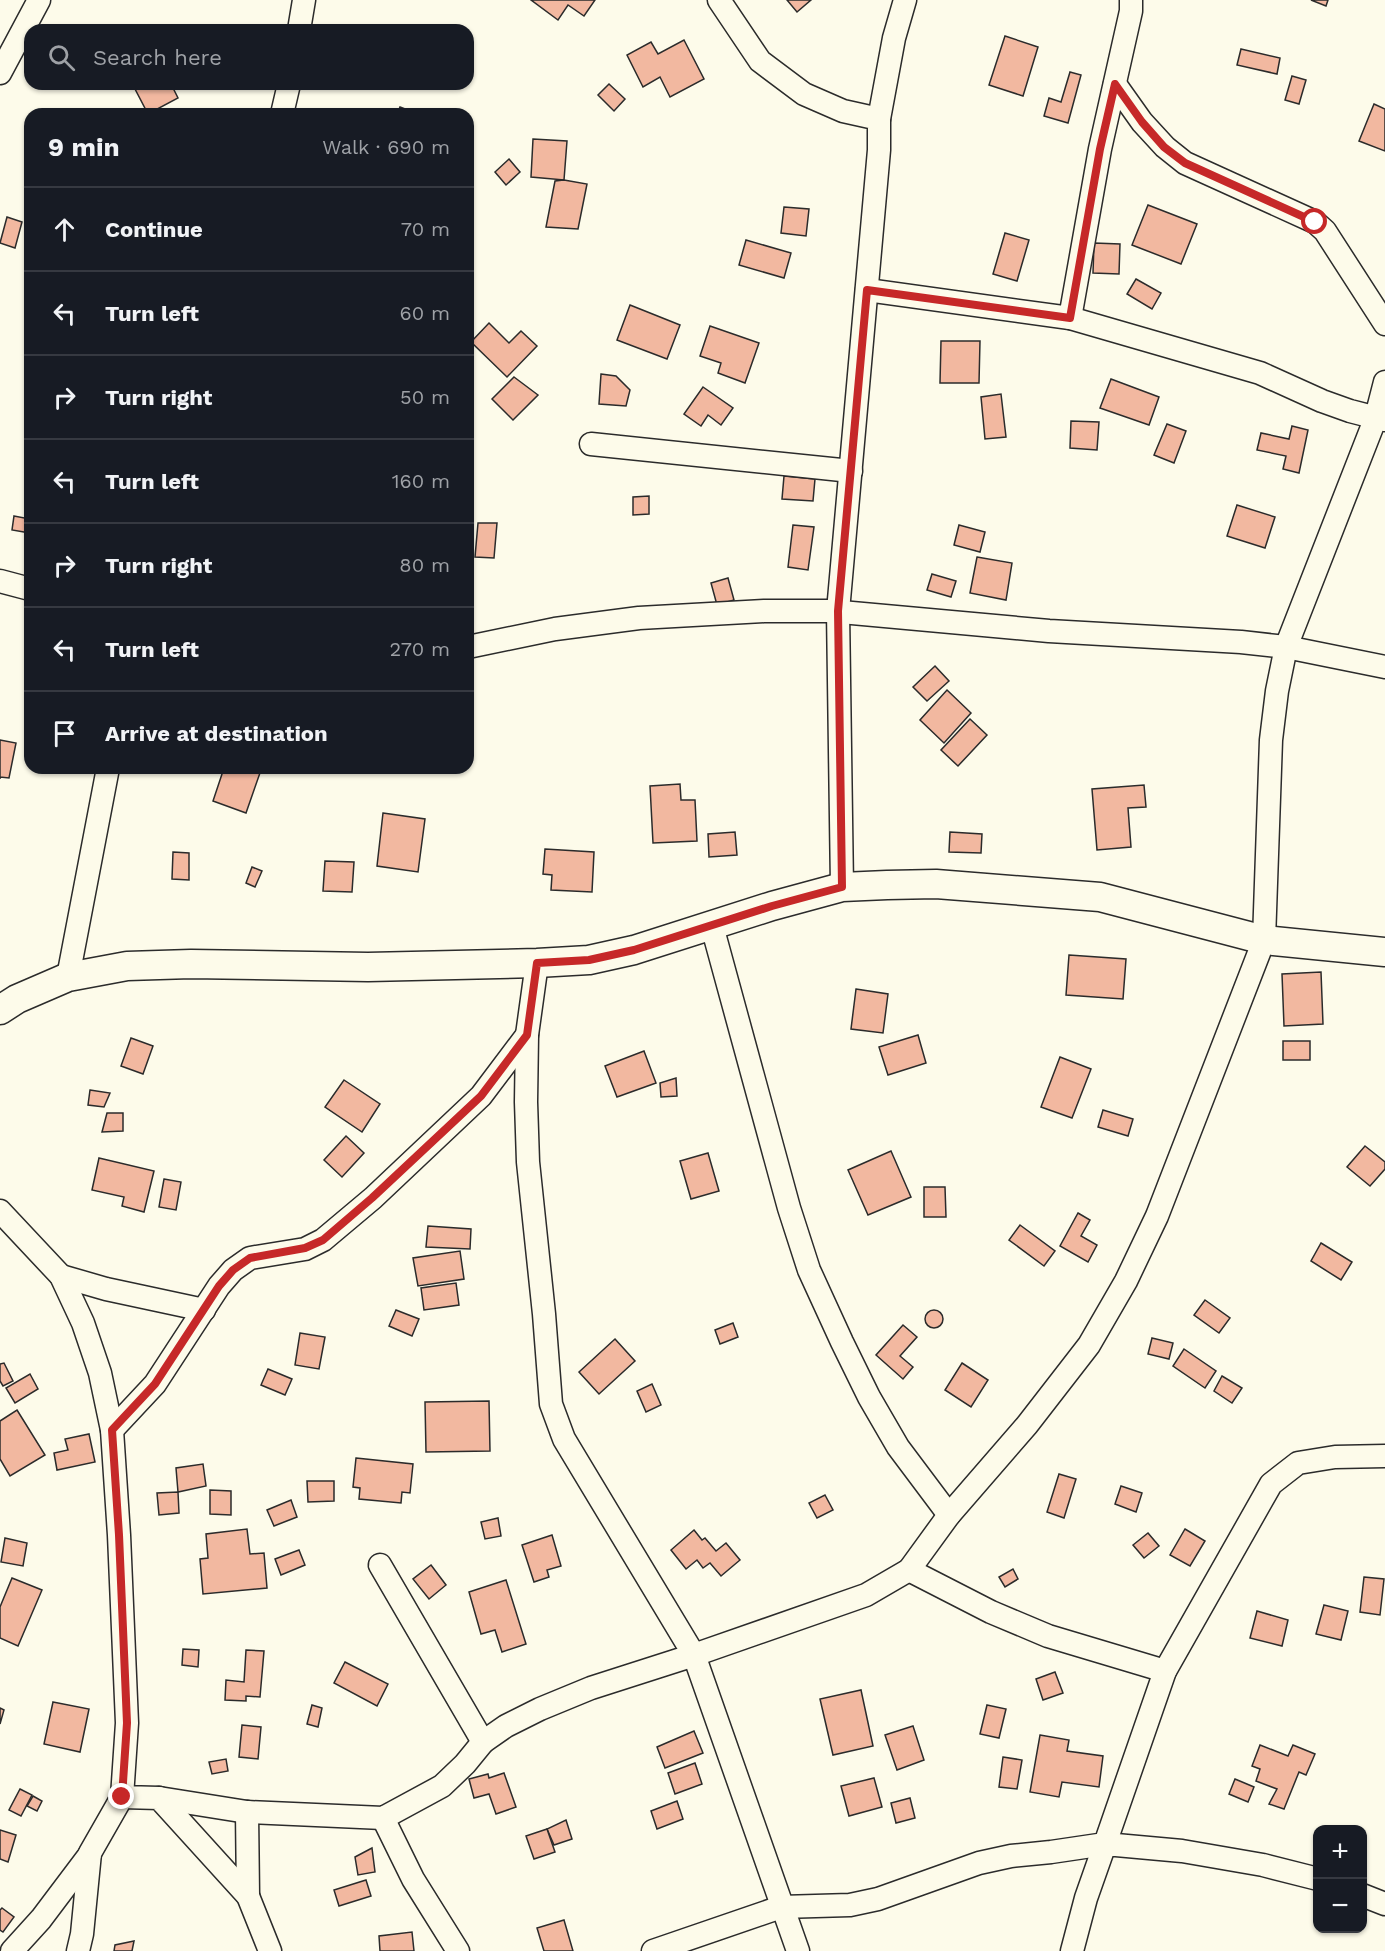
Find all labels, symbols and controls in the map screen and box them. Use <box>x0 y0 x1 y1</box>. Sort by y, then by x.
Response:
search box <box>24 24 474 90</box>
icon: search <box>45 41 78 74</box>
text: Search here <box>93 45 222 70</box>
text: 9 min <box>48 132 120 162</box>
text: Walk · 690 m <box>322 135 450 159</box>
route start <box>1301 208 1327 234</box>
icon: ahead <box>48 213 81 246</box>
text: Continue <box>105 217 203 242</box>
text: 70 m <box>401 217 450 241</box>
icon: left <box>48 297 81 330</box>
text: Turn left <box>105 301 199 326</box>
text: 60 m <box>400 301 450 325</box>
icon: right <box>48 381 81 414</box>
text: Turn right <box>105 385 212 410</box>
text: 50 m <box>400 385 450 409</box>
icon: left <box>48 465 81 498</box>
text: Turn left <box>105 469 199 494</box>
text: 160 m <box>392 469 450 493</box>
icon: right <box>48 549 81 582</box>
text: Turn right <box>105 553 212 578</box>
text: 80 m <box>399 553 450 577</box>
icon: left <box>48 633 81 666</box>
text: Turn left <box>105 637 199 662</box>
text: 270 m <box>390 637 450 661</box>
icon: arrive <box>48 717 81 750</box>
text: Arrive at destination <box>105 721 328 746</box>
route end <box>108 1783 134 1809</box>
map controls <box>1313 1825 1367 1933</box>
button: + <box>1313 1825 1367 1879</box>
button: − <box>1313 1879 1367 1933</box>

